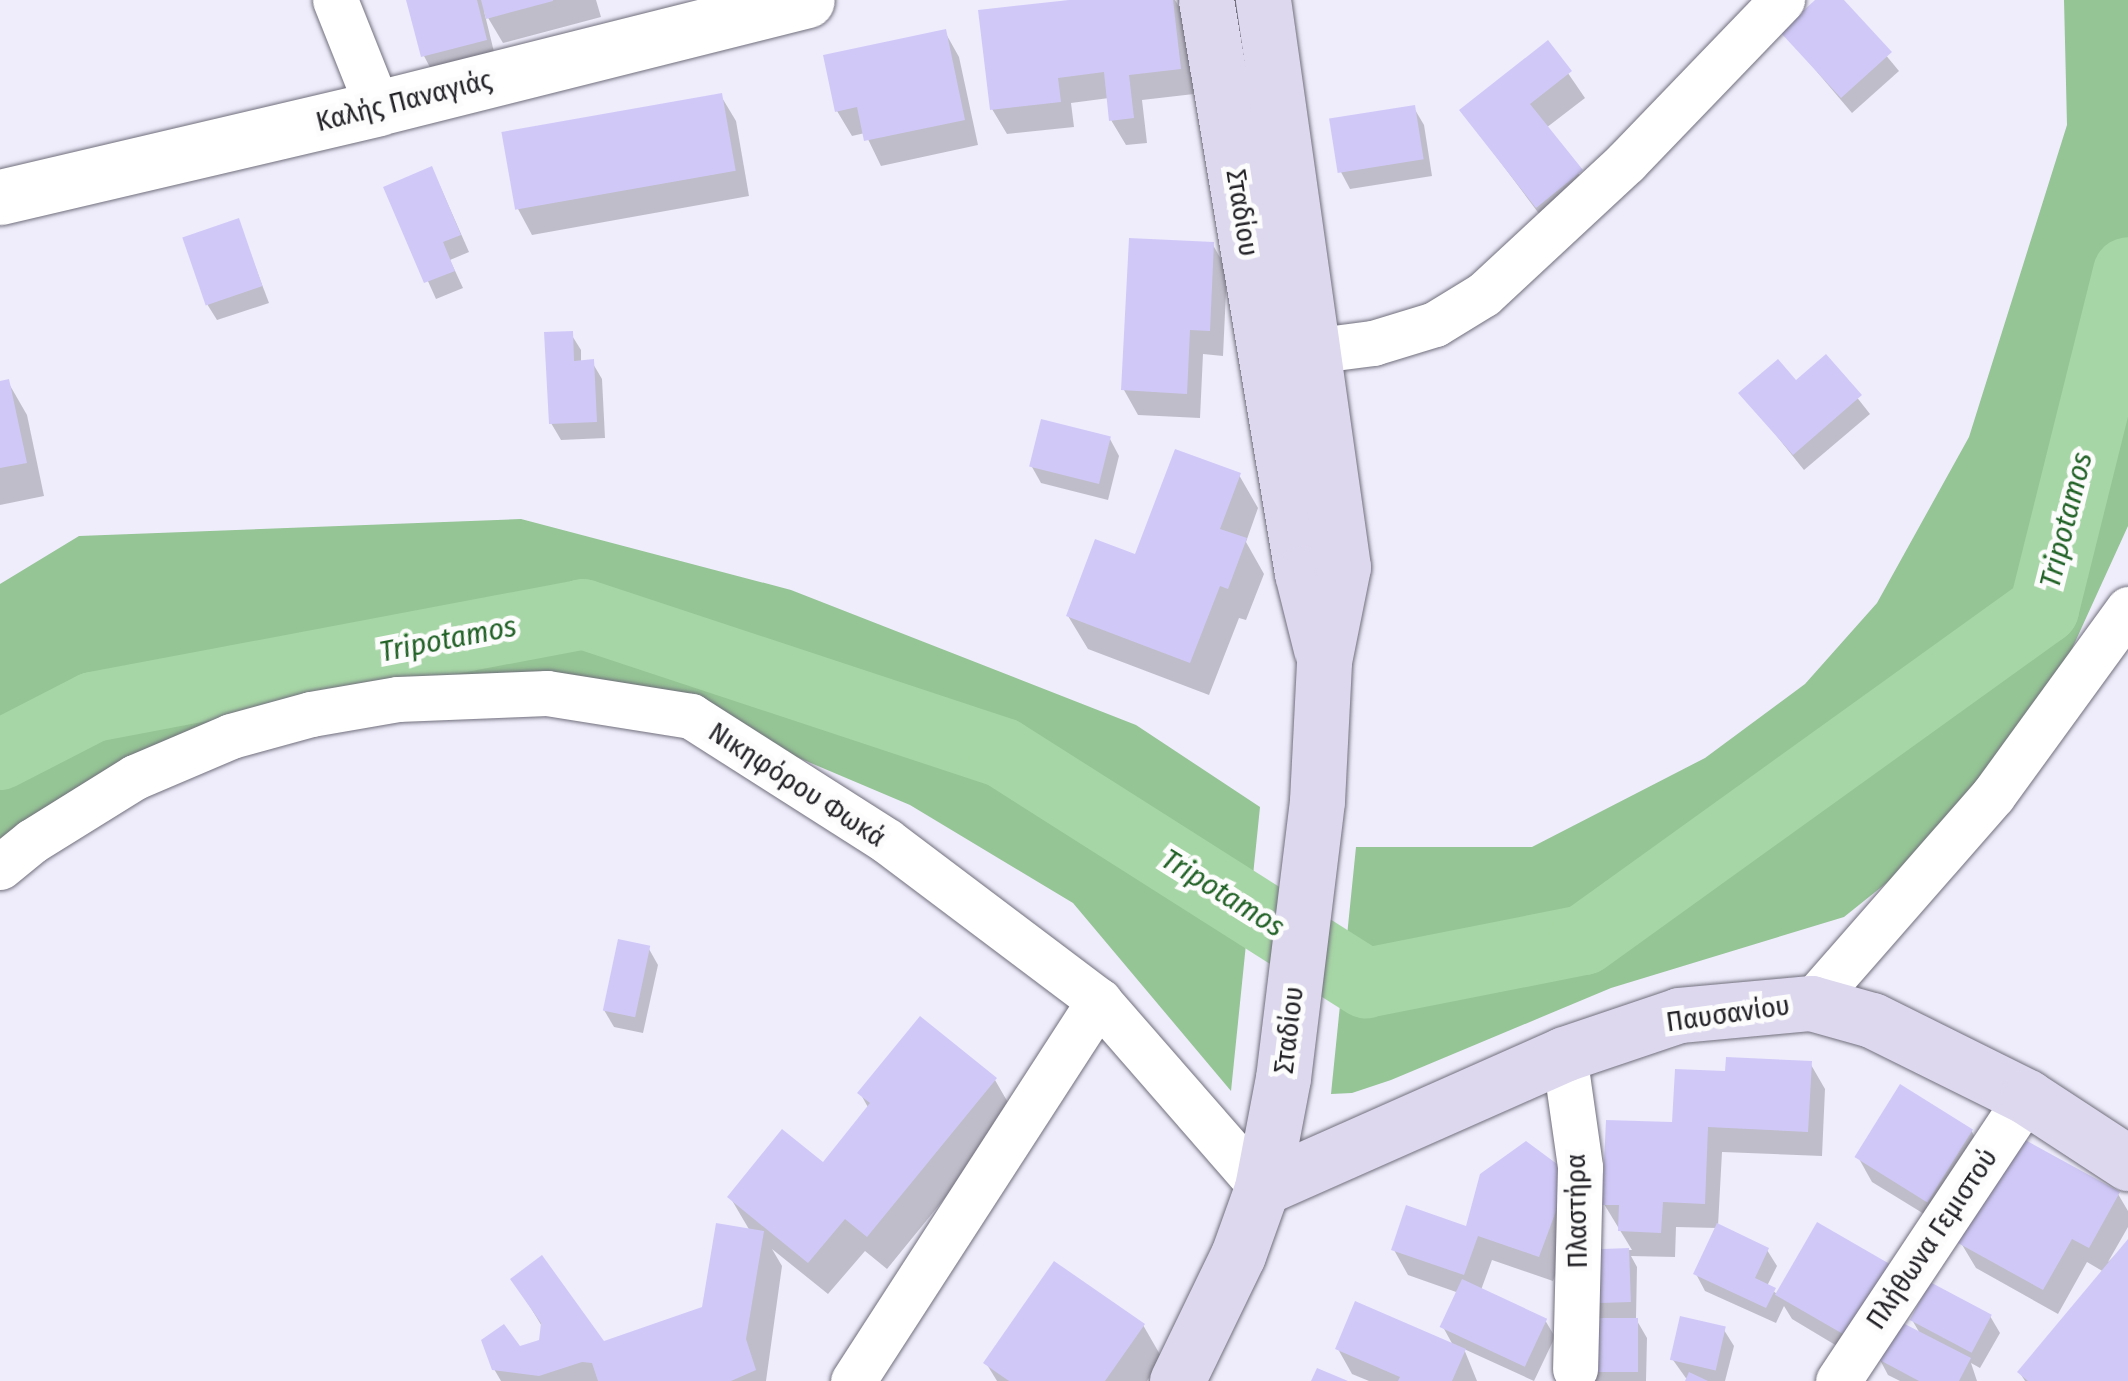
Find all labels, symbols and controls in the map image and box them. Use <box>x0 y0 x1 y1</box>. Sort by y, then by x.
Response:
street label: Καλής Παναγιάς <box>313 63 495 139</box>
street label: Σταδίου <box>1219 167 1265 259</box>
water label: Tripotamos <box>2032 448 2100 592</box>
water label: Tripotamos <box>377 608 519 670</box>
street label: Νικηφόρου Φωκά <box>702 715 892 855</box>
water label: Tripotamos <box>1155 841 1291 945</box>
street label: Σταδίου <box>1267 985 1311 1075</box>
street label: Παυσανίου <box>1664 989 1792 1039</box>
street label: Πλήθωνα Γεμιστού <box>1859 1142 2005 1336</box>
street label: Πλαστήρα <box>1559 1153 1595 1269</box>

